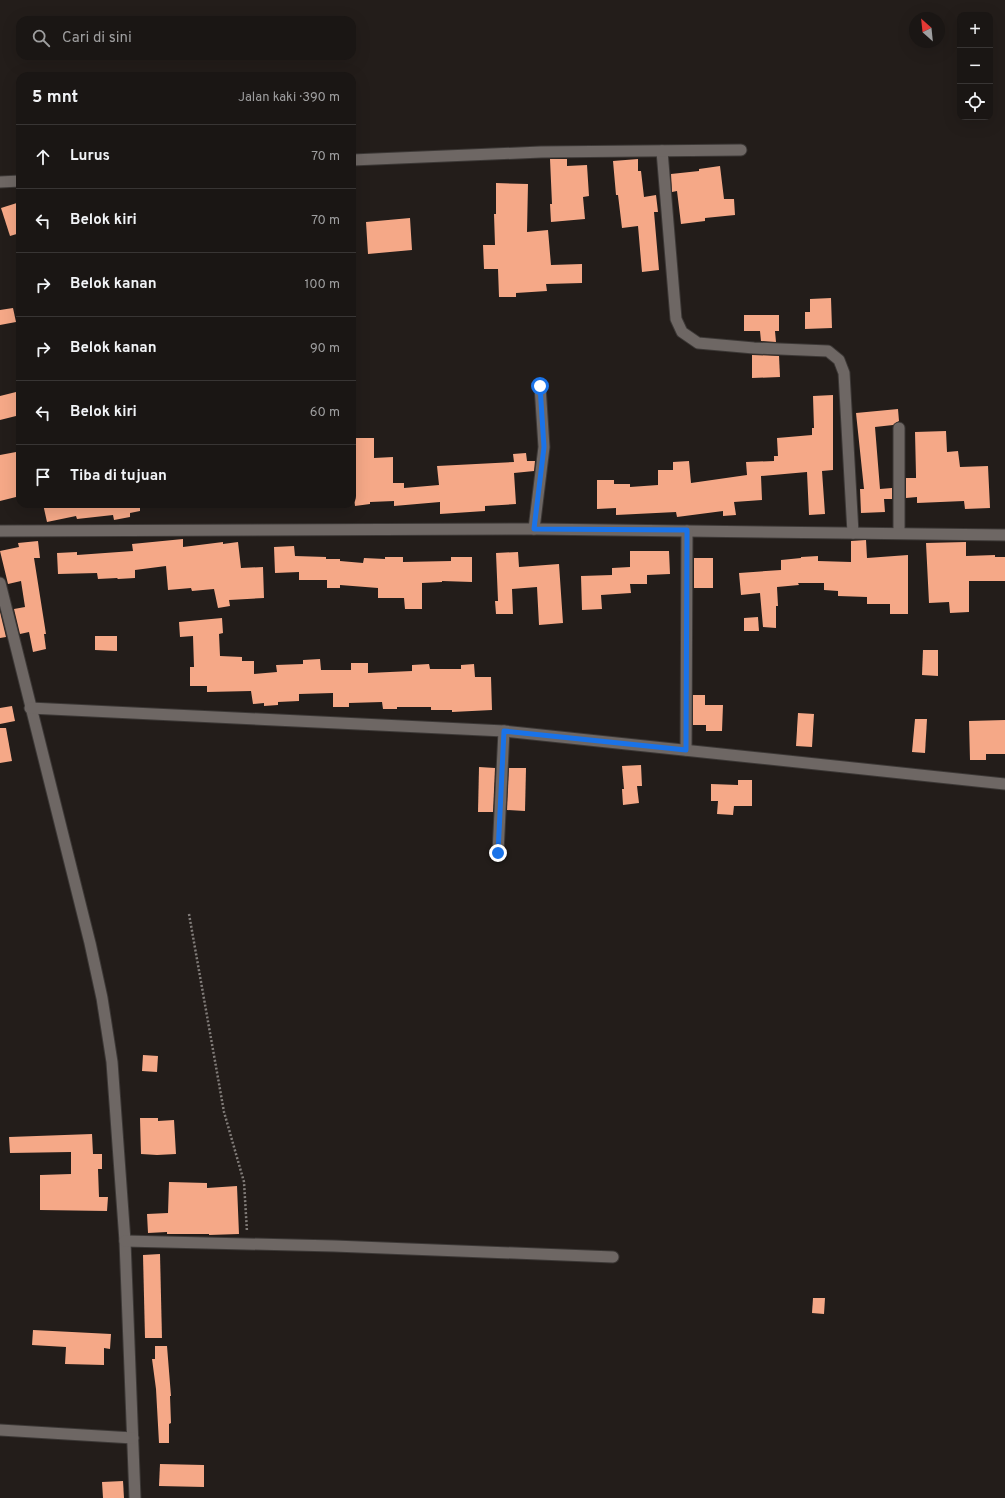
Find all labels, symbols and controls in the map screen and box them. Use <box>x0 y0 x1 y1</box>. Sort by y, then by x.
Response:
north arrow <box>909 12 945 48</box>
map controls <box>957 12 993 120</box>
button: + <box>957 12 993 48</box>
search box <box>16 16 356 60</box>
icon: search <box>30 27 52 49</box>
text: Cari di sini <box>62 29 132 48</box>
button: − <box>957 48 993 84</box>
button: locate <box>957 84 993 120</box>
text: 5 mnt <box>32 87 78 109</box>
text: Jalan kaki · 390 m <box>238 90 340 106</box>
icon: ahead <box>32 146 54 168</box>
text: Lurus <box>70 147 110 166</box>
text: 70 m <box>311 149 340 165</box>
icon: left <box>32 210 54 232</box>
text: Belok kiri <box>70 211 137 230</box>
text: 70 m <box>311 213 340 229</box>
icon: right <box>32 274 54 296</box>
text: Belok kanan <box>70 275 157 294</box>
text: 100 m <box>304 277 340 293</box>
icon: right <box>32 338 54 360</box>
text: Belok kanan <box>70 339 157 358</box>
text: 90 m <box>310 341 340 357</box>
route start <box>531 377 549 395</box>
icon: left <box>32 402 54 424</box>
text: Belok kiri <box>70 403 137 422</box>
text: 60 m <box>310 405 340 421</box>
icon: arrive <box>32 466 54 488</box>
text: Tiba di tujuan <box>70 467 167 486</box>
route end <box>489 844 507 862</box>

